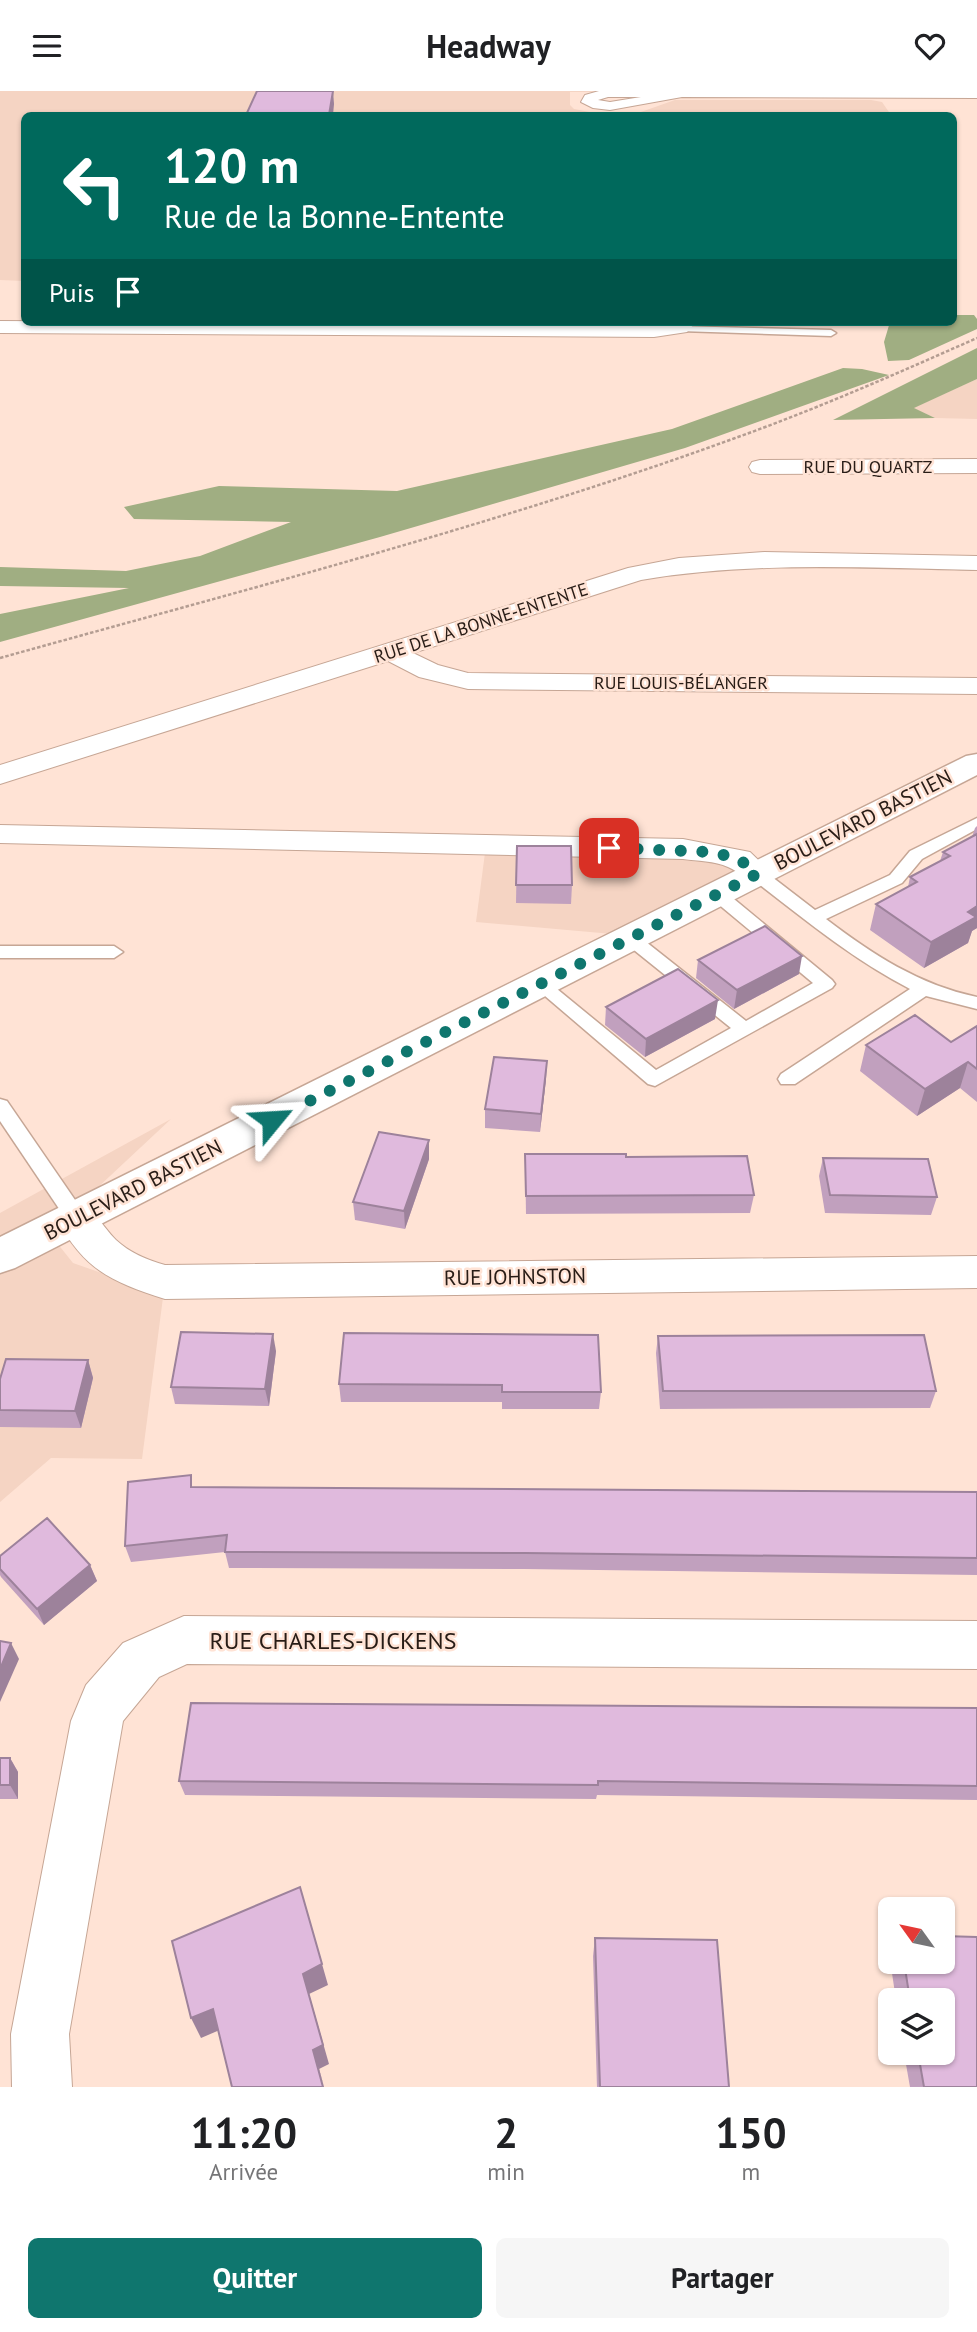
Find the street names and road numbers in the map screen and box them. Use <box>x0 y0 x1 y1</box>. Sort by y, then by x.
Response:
street label: RUE DU QUARTZ <box>804 455 933 478</box>
street label: RUE DE LA BONNE-ENTENTE <box>371 577 591 668</box>
street label: RUE LOUIS-BÉLANGER <box>594 671 768 694</box>
street label: BOULEVARD BASTIEN <box>769 763 956 876</box>
street label: BOULEVARD BASTIEN <box>39 1133 226 1246</box>
street label: RUE JOHNSTON <box>444 1262 586 1291</box>
street label: RUE CHARLES-DICKENS <box>210 1625 456 1656</box>

